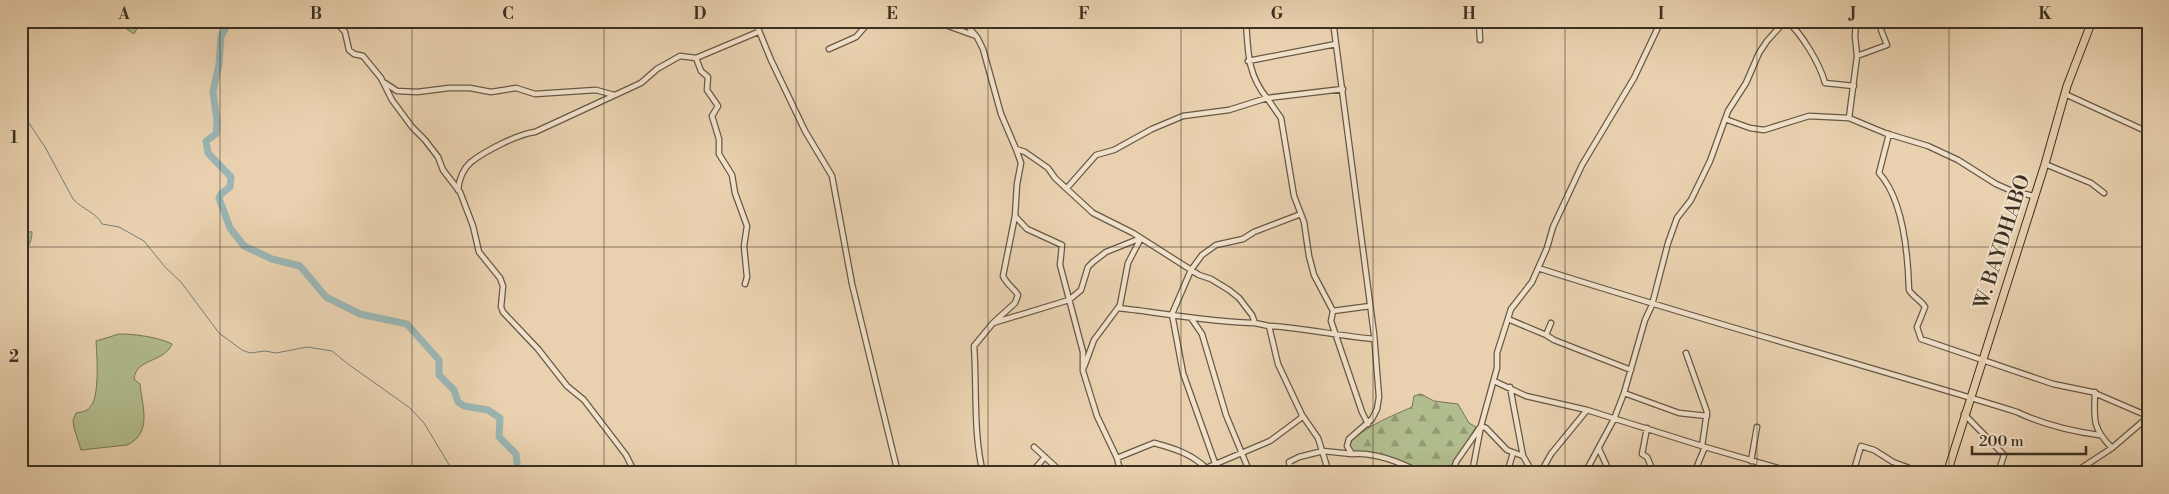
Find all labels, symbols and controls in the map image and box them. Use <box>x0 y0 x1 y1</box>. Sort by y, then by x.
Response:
text: A <box>117 4 130 24</box>
text: B <box>310 4 322 24</box>
text: C <box>502 4 514 24</box>
text: D <box>694 4 707 24</box>
text: E <box>886 4 898 24</box>
text: F <box>1078 4 1090 24</box>
text: G <box>1271 4 1284 24</box>
text: H <box>1462 4 1476 24</box>
text: I <box>1658 4 1664 24</box>
text: J <box>1848 4 1856 24</box>
text: K <box>2039 4 2053 24</box>
text: 1 <box>10 128 18 148</box>
street label: W. BAYDHABO <box>1969 172 2037 313</box>
text: 2 <box>9 347 19 367</box>
scale bar <box>1972 424 2085 456</box>
text: 200 m <box>1979 432 2024 451</box>

